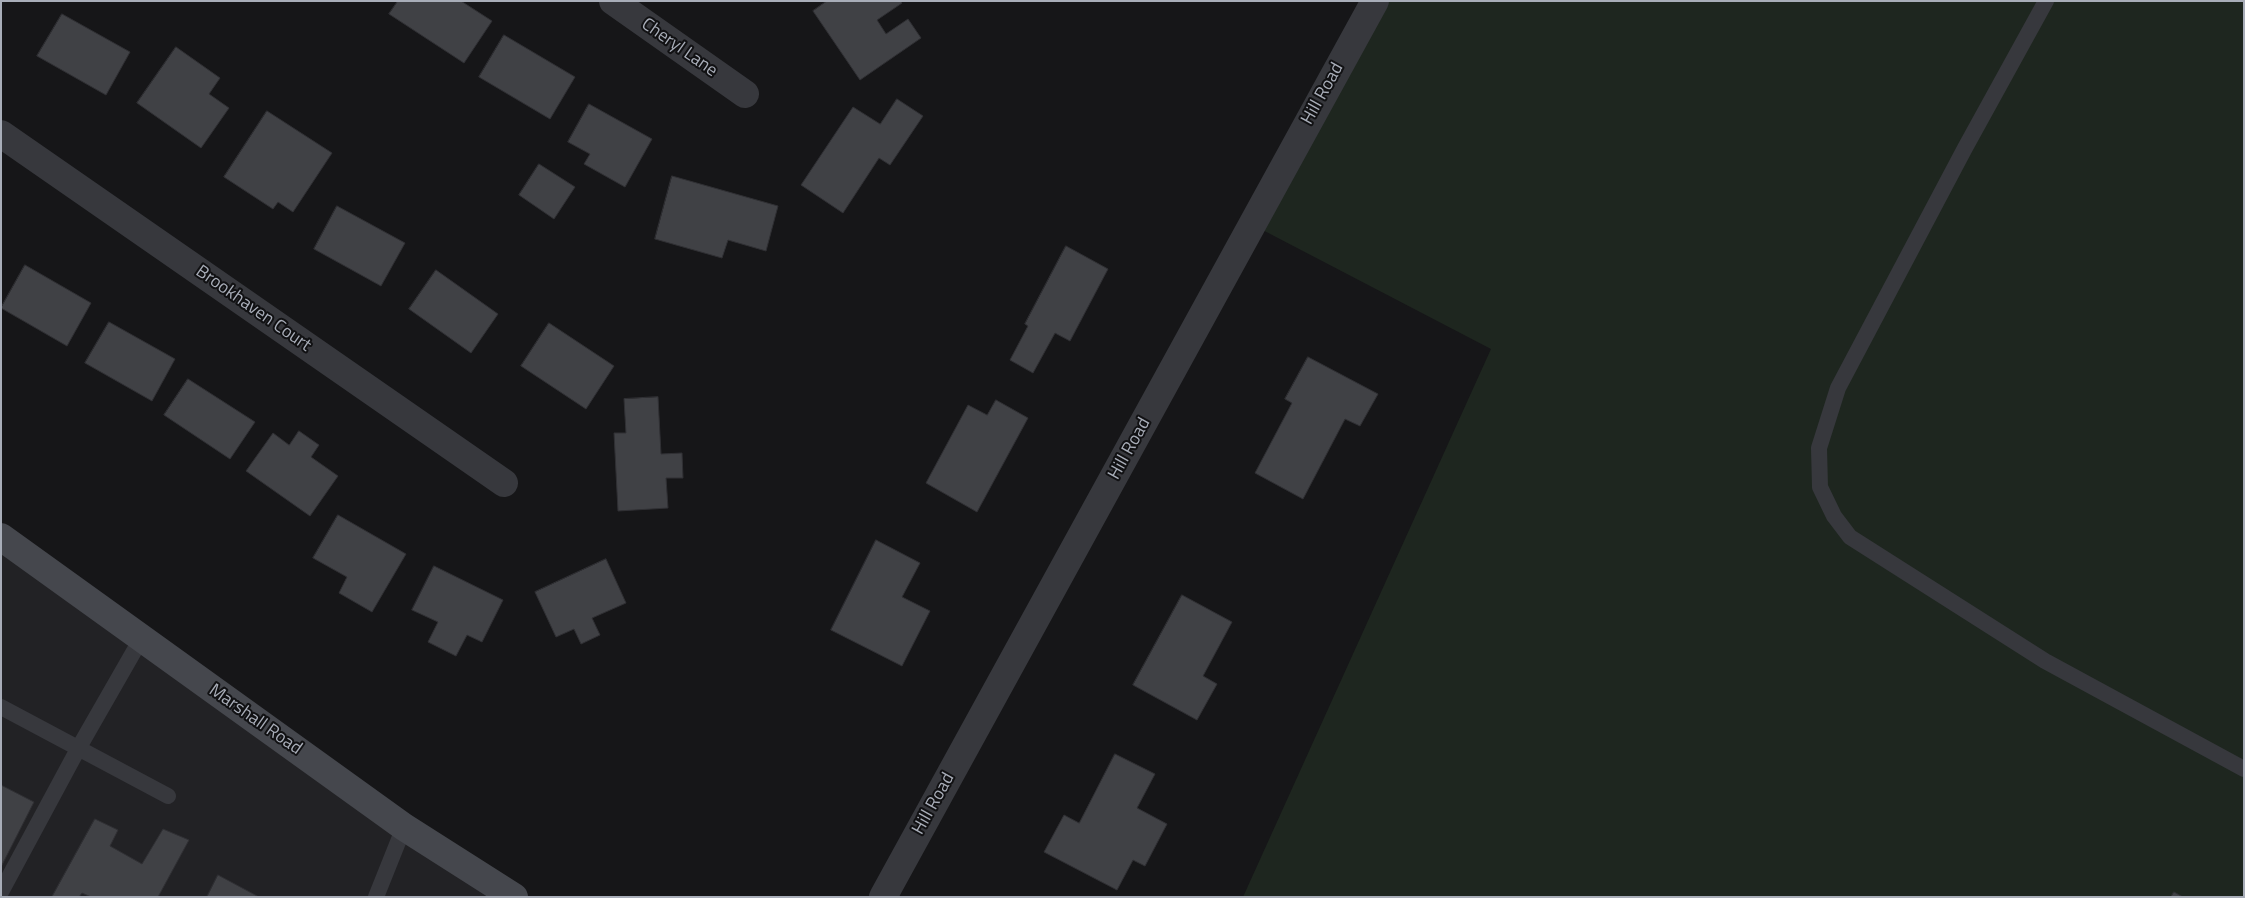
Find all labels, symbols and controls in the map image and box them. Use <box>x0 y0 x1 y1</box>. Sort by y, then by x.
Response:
street label: Cheryl Lane <box>637 14 721 82</box>
street label: Hill Road <box>1297 59 1349 129</box>
street label: Brookhaven Court <box>191 261 315 357</box>
street label: Hill Road <box>1104 414 1156 484</box>
street label: Marshall Road <box>204 680 306 760</box>
street label: Hill Road <box>908 769 960 839</box>

